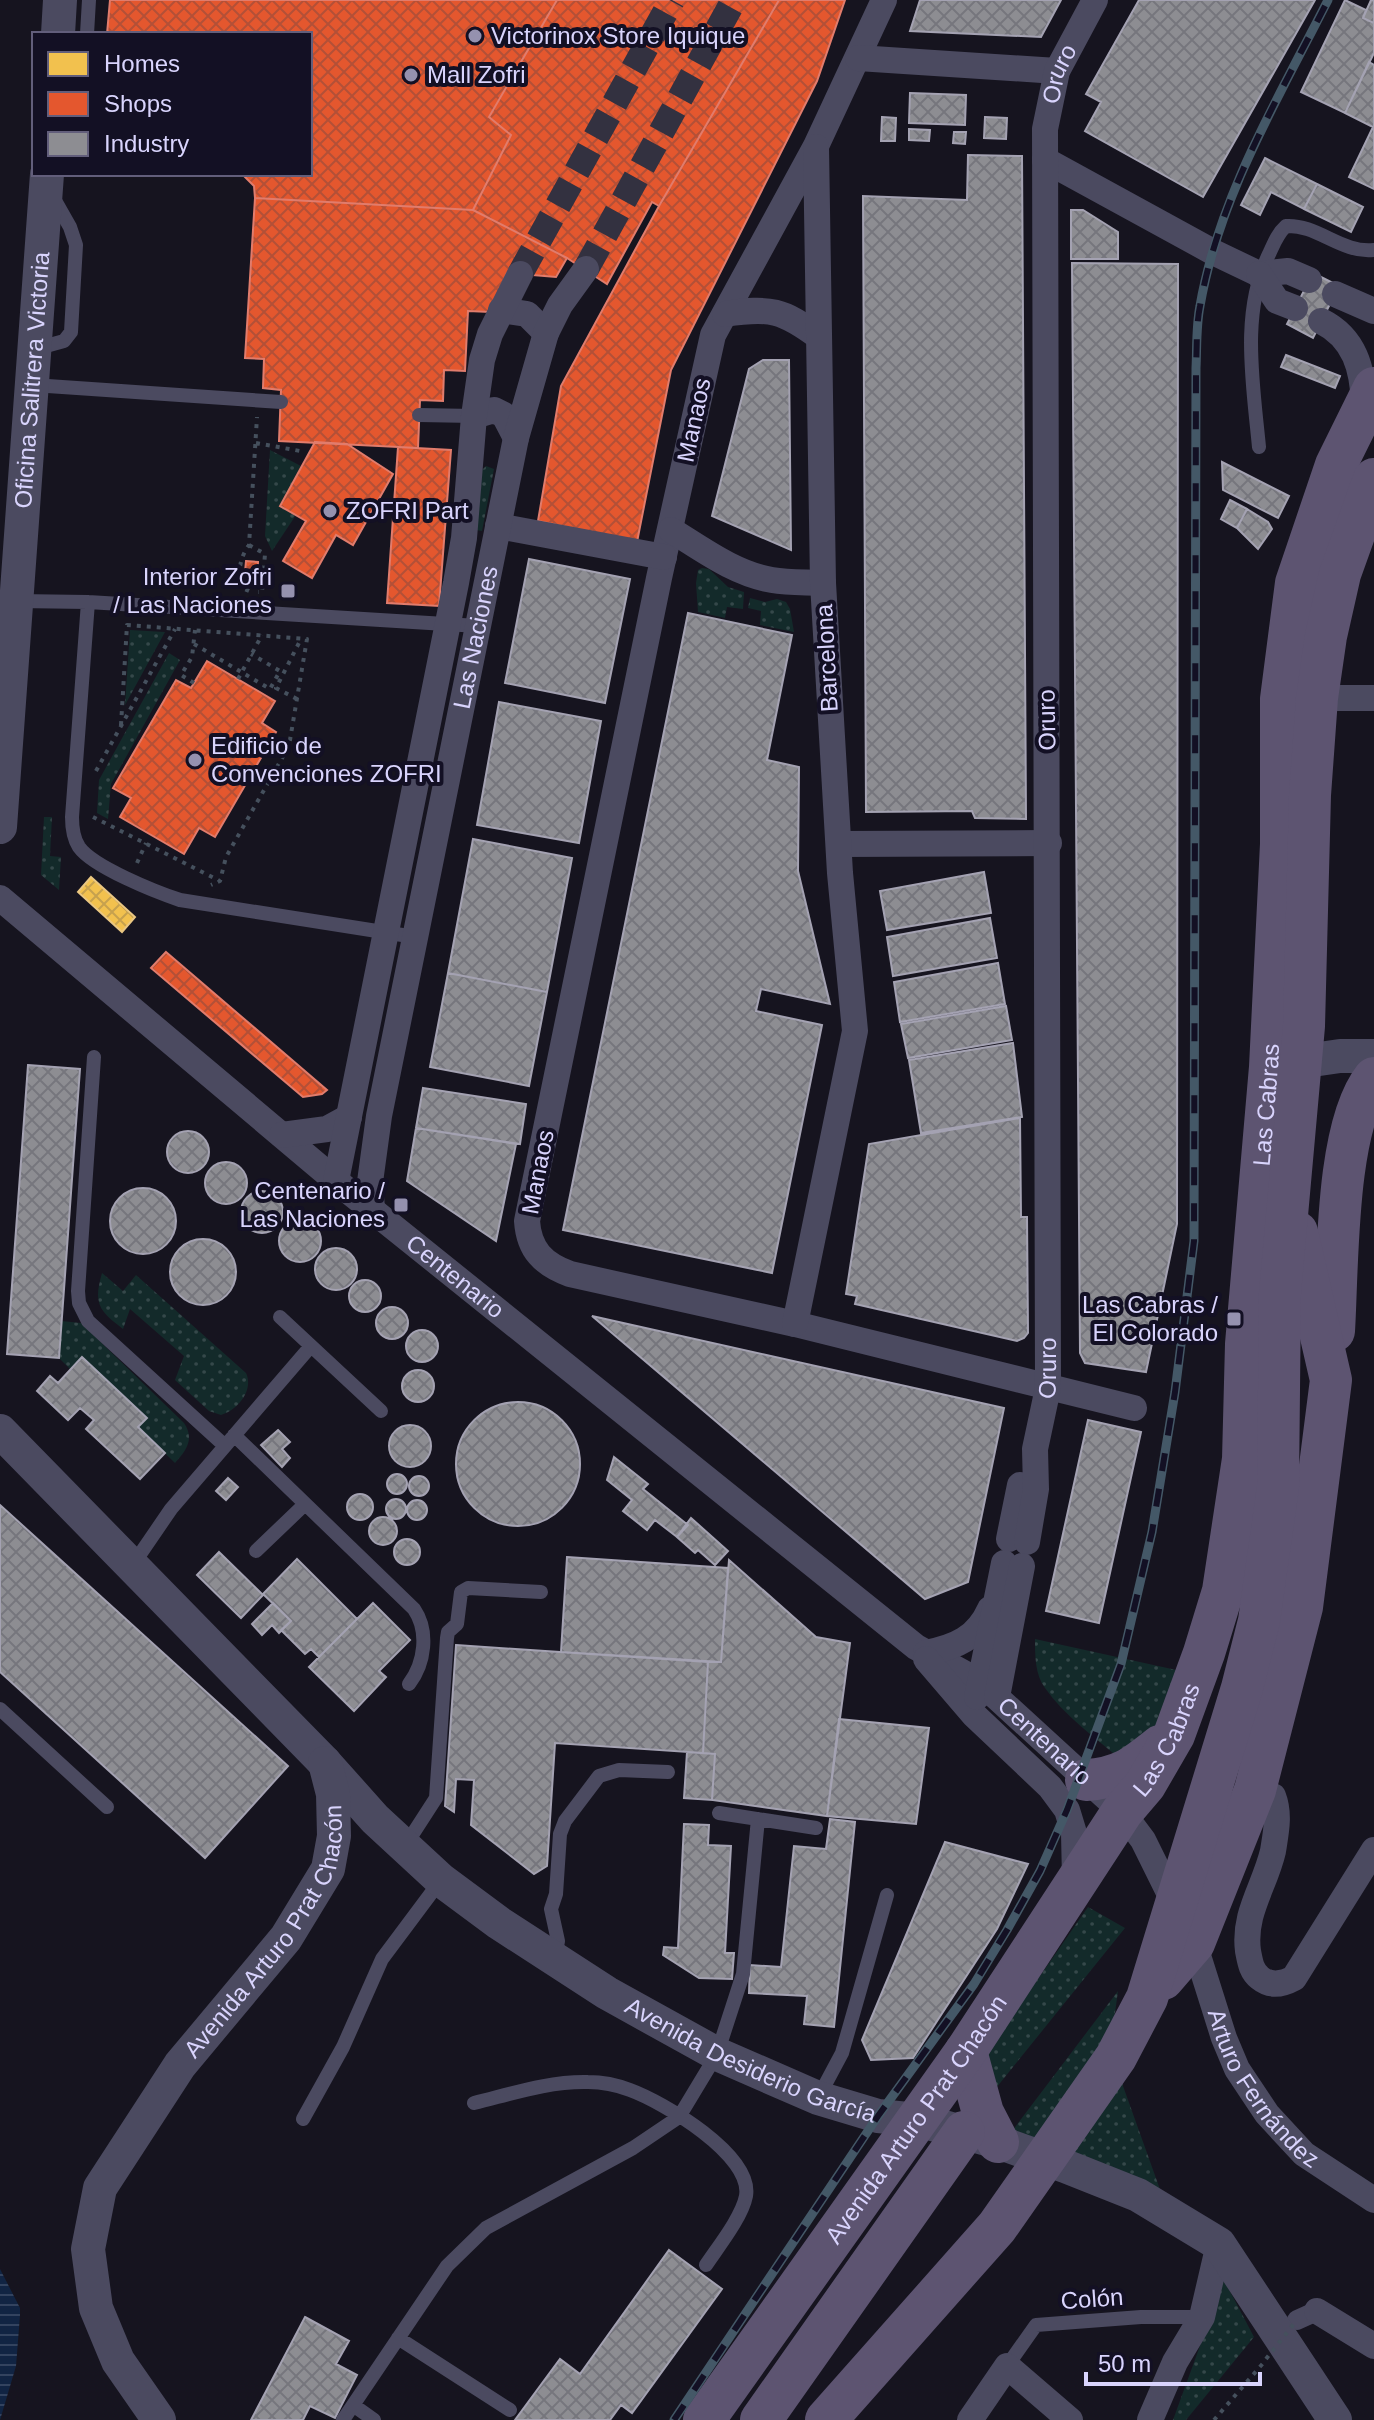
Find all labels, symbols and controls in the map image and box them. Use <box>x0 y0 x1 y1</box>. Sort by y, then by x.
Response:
place label: Victorinox Store Iquique <box>491 22 745 49</box>
marker: Victorinox Store Iquique <box>466 27 484 45</box>
legend <box>32 32 312 176</box>
street label: Oruro <box>1037 39 1082 106</box>
text: Homes <box>104 50 180 77</box>
place label: Mall Zofri <box>427 61 526 88</box>
marker: Mall Zofri <box>402 66 420 84</box>
text: Shops <box>104 90 172 117</box>
text: Industry <box>104 130 189 157</box>
street label: Oficina Salitrera Victoria <box>9 250 54 509</box>
street label: Manaos <box>671 375 716 464</box>
place label: ZOFRI Part <box>346 497 469 524</box>
marker: ZOFRI Part <box>321 502 339 520</box>
place label: Interior Zofri / Las Naciones <box>113 563 272 618</box>
street label: Las Naciones <box>448 563 503 711</box>
marker: Interior Zofri / Las Naciones <box>279 582 297 600</box>
street label: Barcelona <box>810 603 843 713</box>
street label: Oruro <box>1032 689 1061 751</box>
place label: Edificio de Convenciones ZOFRI <box>211 732 442 787</box>
marker: Edificio de Convenciones ZOFRI <box>186 751 204 769</box>
street label: Las Cabras <box>1247 1043 1284 1167</box>
street label: Manaos <box>516 1127 559 1216</box>
place label: Centenario / Las Naciones <box>240 1177 385 1232</box>
marker: Centenario / Las Naciones <box>392 1196 410 1214</box>
street label: Centenario <box>401 1229 510 1324</box>
place label: Las Cabras / El Colorado <box>1082 1291 1218 1346</box>
marker: Las Cabras / El Colorado <box>1225 1310 1243 1328</box>
street label: Oruro <box>1032 1337 1062 1401</box>
street label: Las Cabras <box>1127 1679 1205 1802</box>
street label: Centenario <box>993 1691 1098 1791</box>
street label: Avenida Arturo Prat Chacón <box>178 1804 348 2063</box>
street label: Avenida Arturo Prat Chacón <box>820 1990 1012 2249</box>
street label: Avenida Desiderio García <box>621 1992 880 2128</box>
street label: Arturo Fernández <box>1203 2005 1324 2173</box>
street label: Colón <box>1060 2283 1124 2314</box>
scale bar <box>1086 2336 1260 2386</box>
text: 50 m <box>1098 2350 1151 2377</box>

